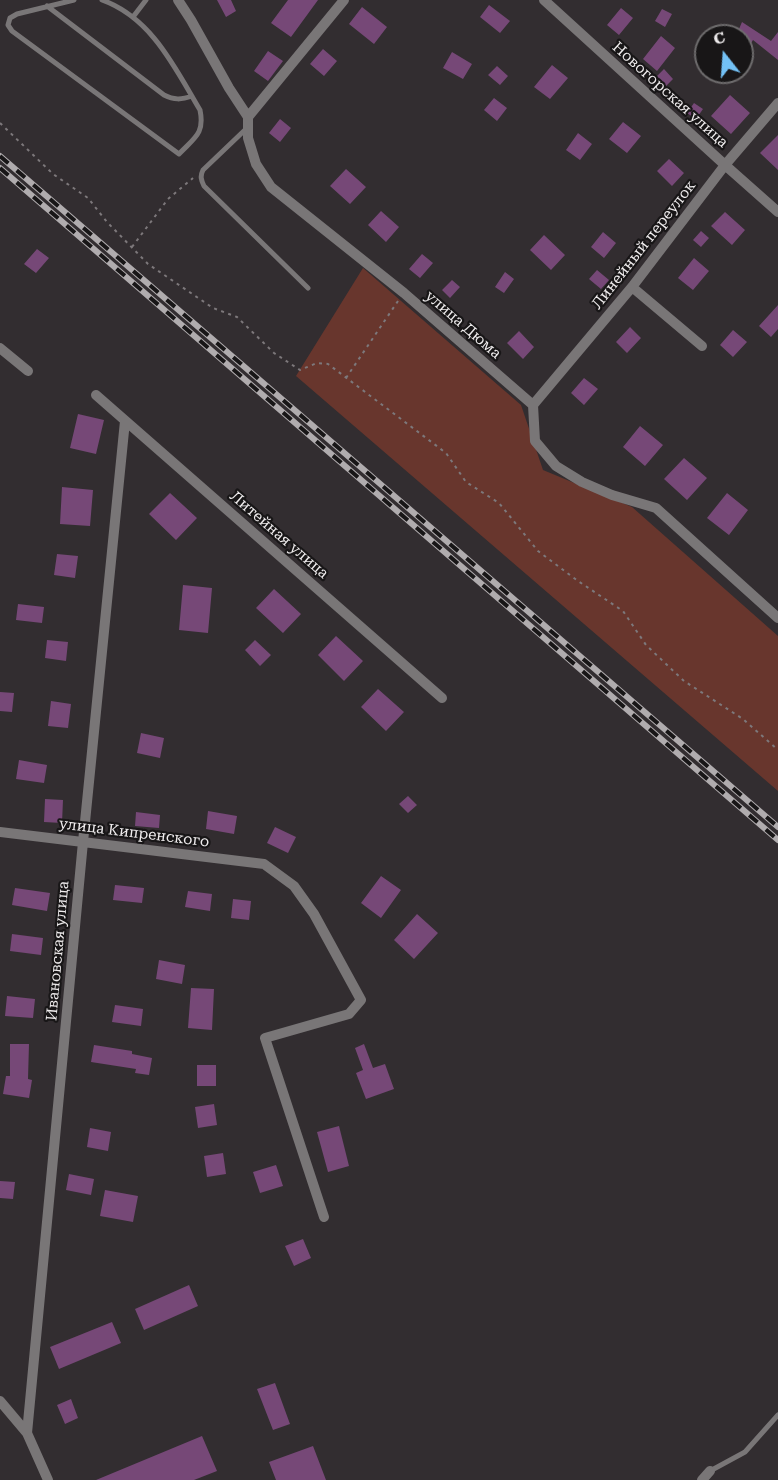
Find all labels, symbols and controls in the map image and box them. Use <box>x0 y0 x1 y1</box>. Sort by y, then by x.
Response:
north arrow <box>694 24 754 84</box>
text: С <box>711 28 727 49</box>
street label: Новогорская улица <box>608 38 732 152</box>
street label: Линейный переулок <box>588 177 700 313</box>
street label: улица Дюма <box>421 287 505 363</box>
street label: Литейная улица <box>226 487 332 583</box>
street label: улица Кипренского <box>58 815 210 851</box>
street label: Ивановская улица <box>43 880 73 1022</box>

